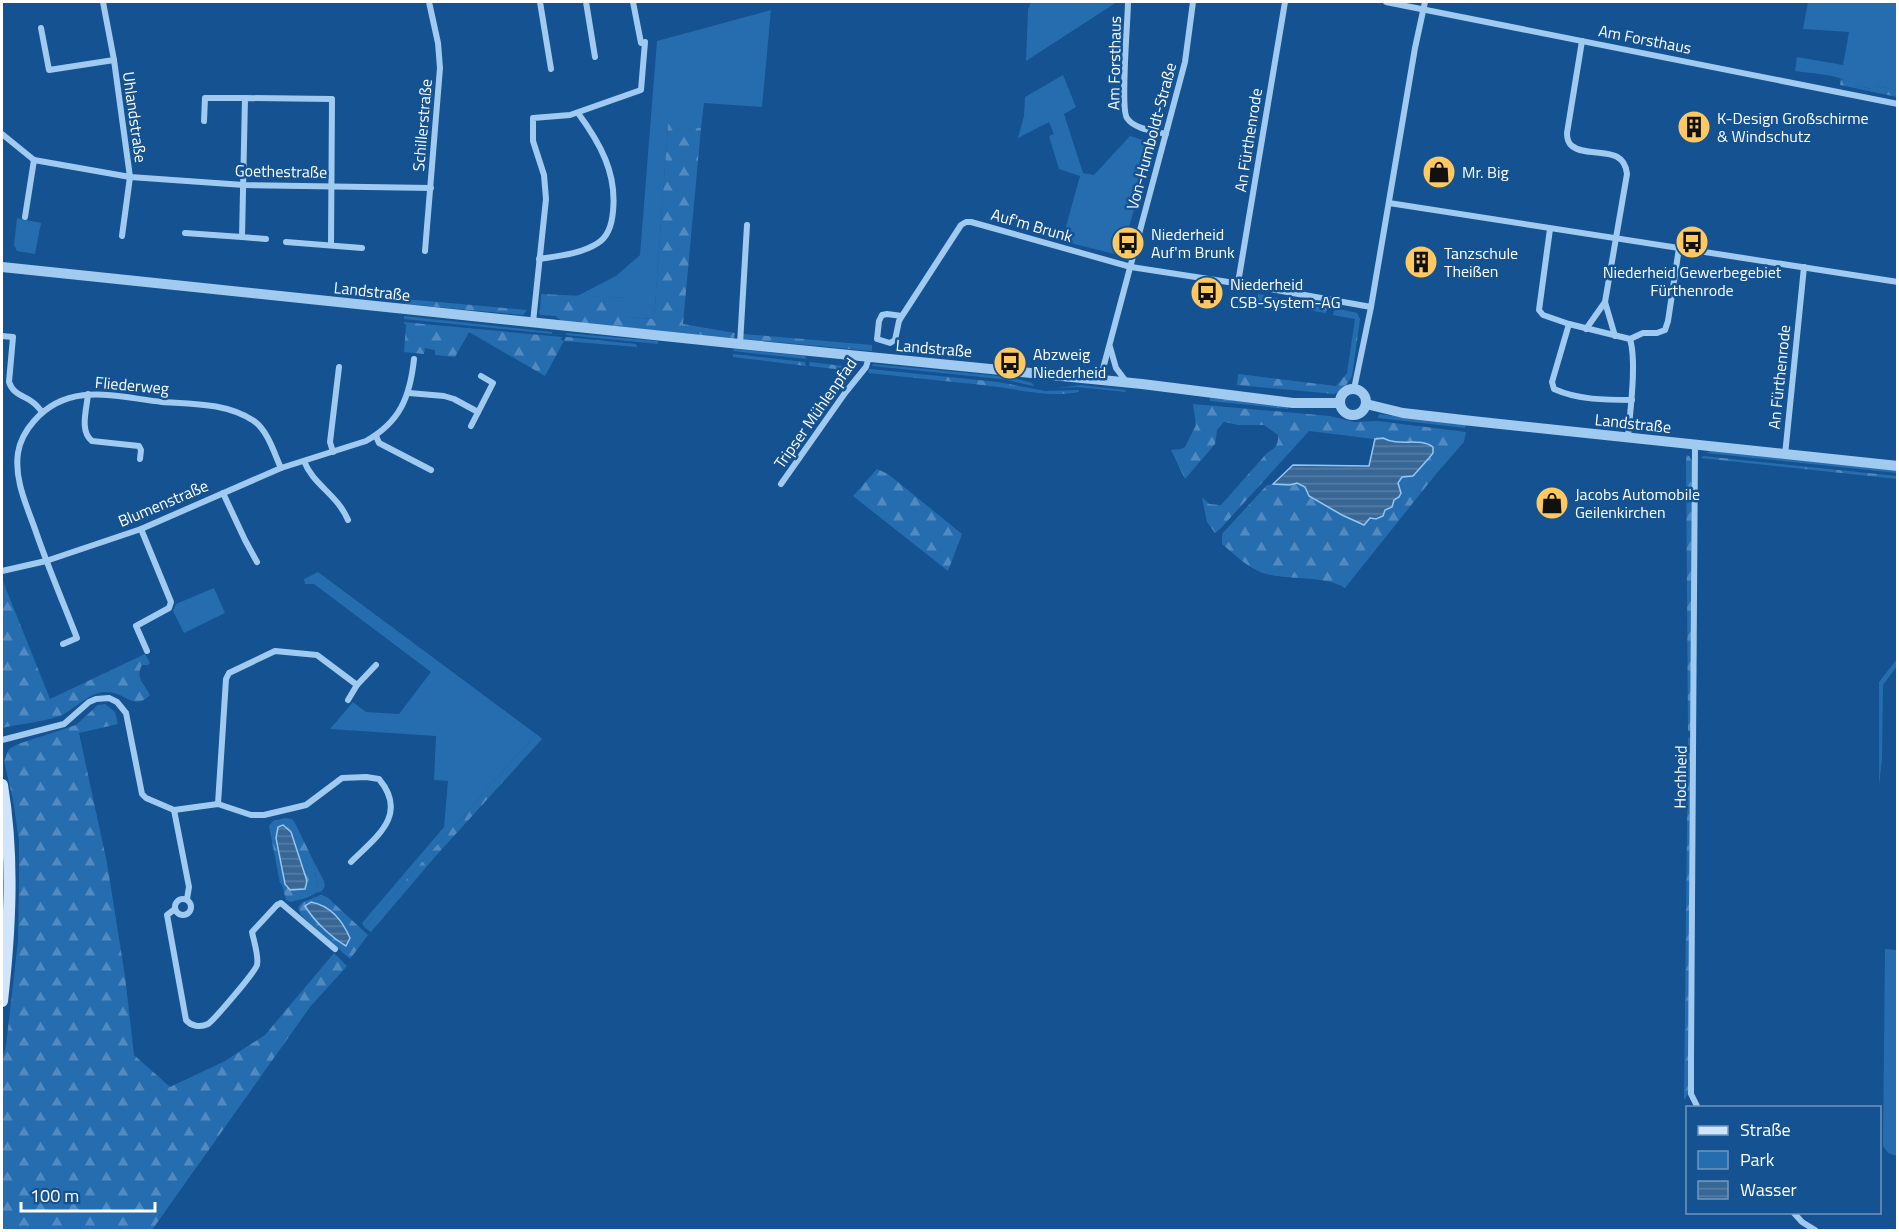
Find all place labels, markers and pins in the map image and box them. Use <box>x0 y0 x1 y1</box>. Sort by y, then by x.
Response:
place label: K-Design Großschirme & Windschutz <box>1717 106 1869 148</box>
building icon: K-Design Großschirme & Windschutz <box>1676 109 1712 145</box>
shop icon: Mr. Big <box>1421 154 1457 190</box>
place label: Mr. Big <box>1462 160 1509 184</box>
place label: Niederheid Auf'm Brunk <box>1151 222 1235 264</box>
bus stop icon: Niederheid Gewerbegebiet Fürthenrode <box>1674 224 1710 260</box>
bus stop icon: Niederheid Auf'm Brunk <box>1110 225 1146 261</box>
place label: Tanzschule Theißen <box>1444 241 1518 283</box>
building icon: Tanzschule Theißen <box>1403 244 1439 280</box>
place label: Niederheid Gewerbegebiet Fürthenrode <box>1603 260 1782 302</box>
place label: Niederheid CSB-System-AG <box>1230 272 1341 314</box>
bus stop icon: Niederheid CSB-System-AG <box>1189 275 1225 311</box>
place label: Abzweig Niederheid <box>1033 342 1106 384</box>
bus stop icon: Abzweig Niederheid <box>992 345 1028 381</box>
place label: Jacobs Automobile Geilenkirchen <box>1575 482 1700 524</box>
shop icon: Jacobs Automobile Geilenkirchen <box>1534 485 1570 521</box>

